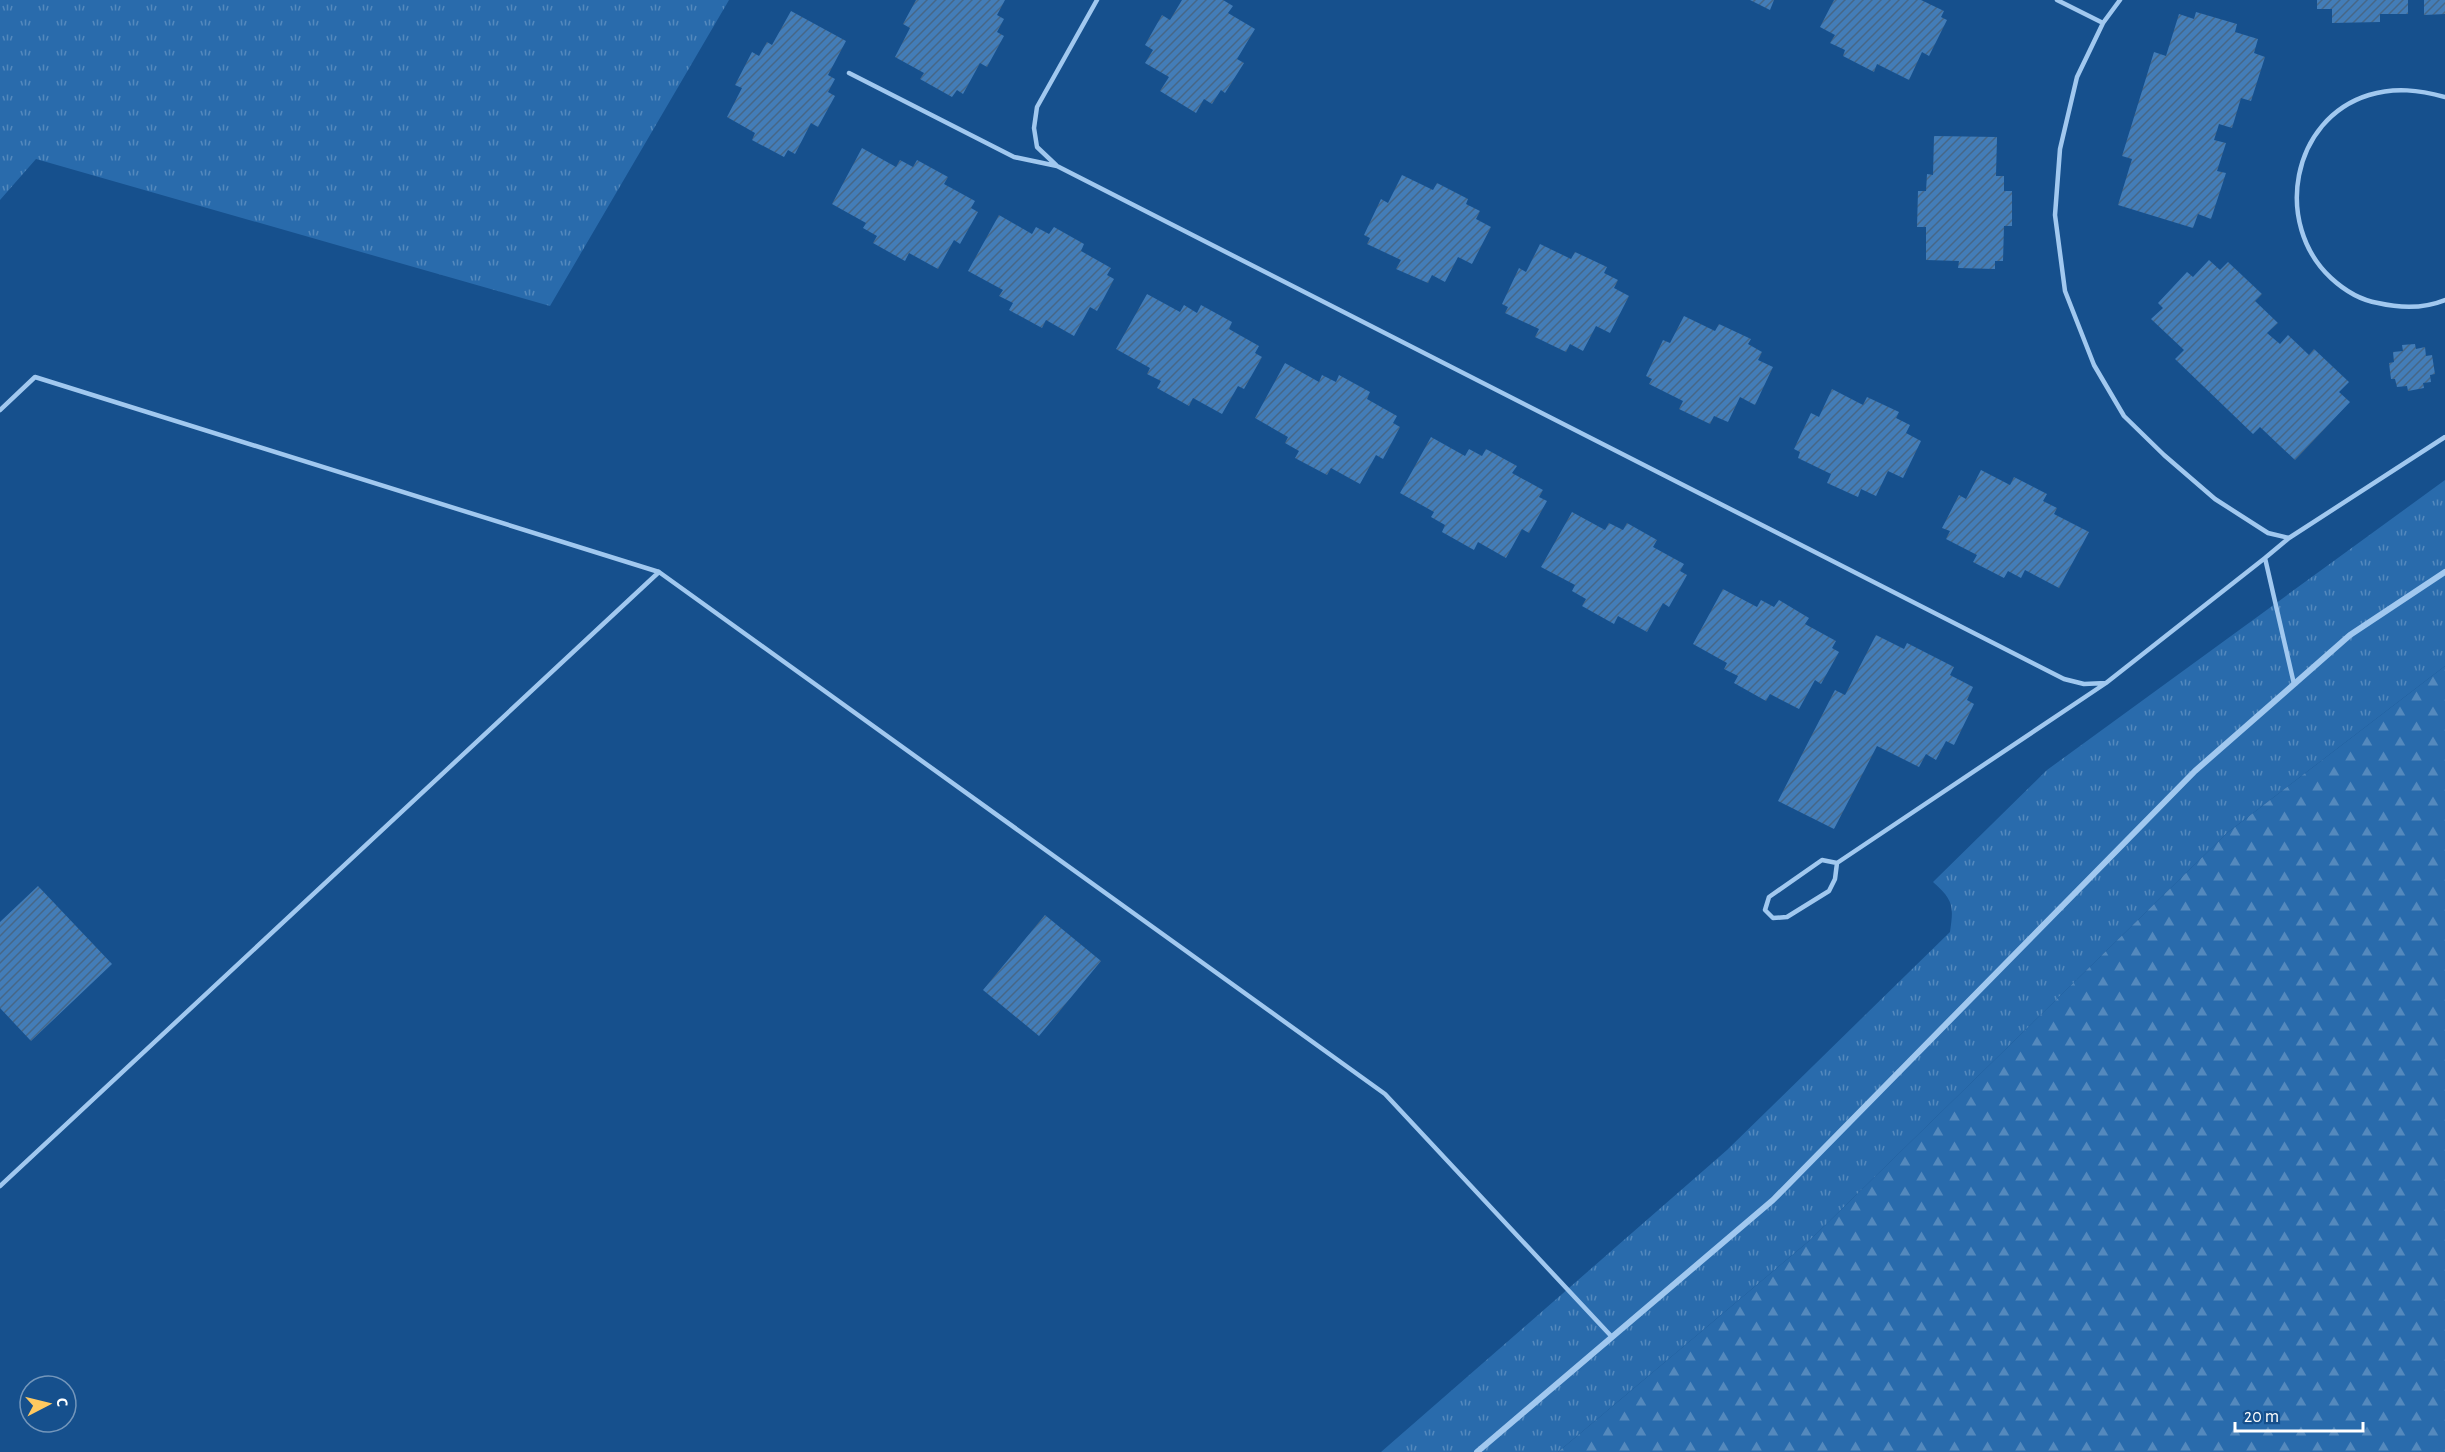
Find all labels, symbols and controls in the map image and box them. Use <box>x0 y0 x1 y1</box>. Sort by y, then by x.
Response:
north arrow <box>18 1374 78 1434</box>
scale bar <box>2235 1395 2362 1433</box>
text: С <box>53 1397 70 1408</box>
text: 20 m <box>2244 1408 2279 1426</box>

